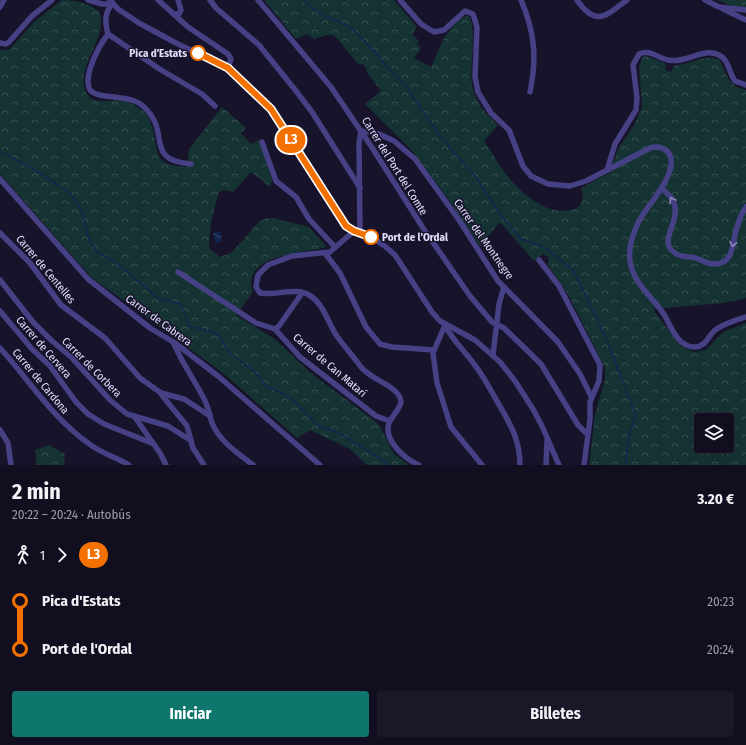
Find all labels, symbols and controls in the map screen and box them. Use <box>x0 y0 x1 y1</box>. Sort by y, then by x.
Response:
marker: Pica d'Estats <box>190 45 206 61</box>
place label: Pica d'Estats <box>129 47 187 60</box>
street label: Carrer del Port del Comte <box>359 115 430 218</box>
line badge: L3 <box>273 127 309 153</box>
text: L3 <box>284 131 298 148</box>
street label: Carrer del Montnegre <box>451 197 516 282</box>
one-way arrow <box>669 197 676 204</box>
marker: Port de l'Ordal <box>363 229 379 245</box>
place label: Port de l'Ordal <box>382 231 449 244</box>
street label: Carrer de Centelles <box>13 232 78 306</box>
one-way arrow <box>729 241 738 247</box>
street label: Carrer de Cabrera <box>123 292 194 349</box>
street label: Carrer de Cervera <box>13 314 74 381</box>
street label: Carrer de Can Matarí <box>290 331 369 400</box>
street label: Carrer de Corbera <box>59 335 124 400</box>
street label: Carrer de Cardona <box>10 346 72 417</box>
map controls <box>694 413 734 453</box>
button: layers <box>694 413 734 453</box>
text: 2 min <box>12 478 61 505</box>
text: 3.20 € <box>697 490 734 508</box>
text: 20:22 – 20:24 · Autobús <box>12 507 131 522</box>
icon: walk <box>12 544 34 566</box>
icon: forward <box>51 544 73 566</box>
text: L3 <box>87 546 100 563</box>
text: 1 <box>40 548 45 563</box>
text: Pica d'Estats <box>42 592 121 610</box>
text: 20:23 <box>707 594 734 609</box>
text: Port de l'Ordal <box>42 640 132 658</box>
text: 20:24 <box>707 642 734 657</box>
button: Iniciar <box>12 691 369 737</box>
button: Billetes <box>377 691 734 737</box>

